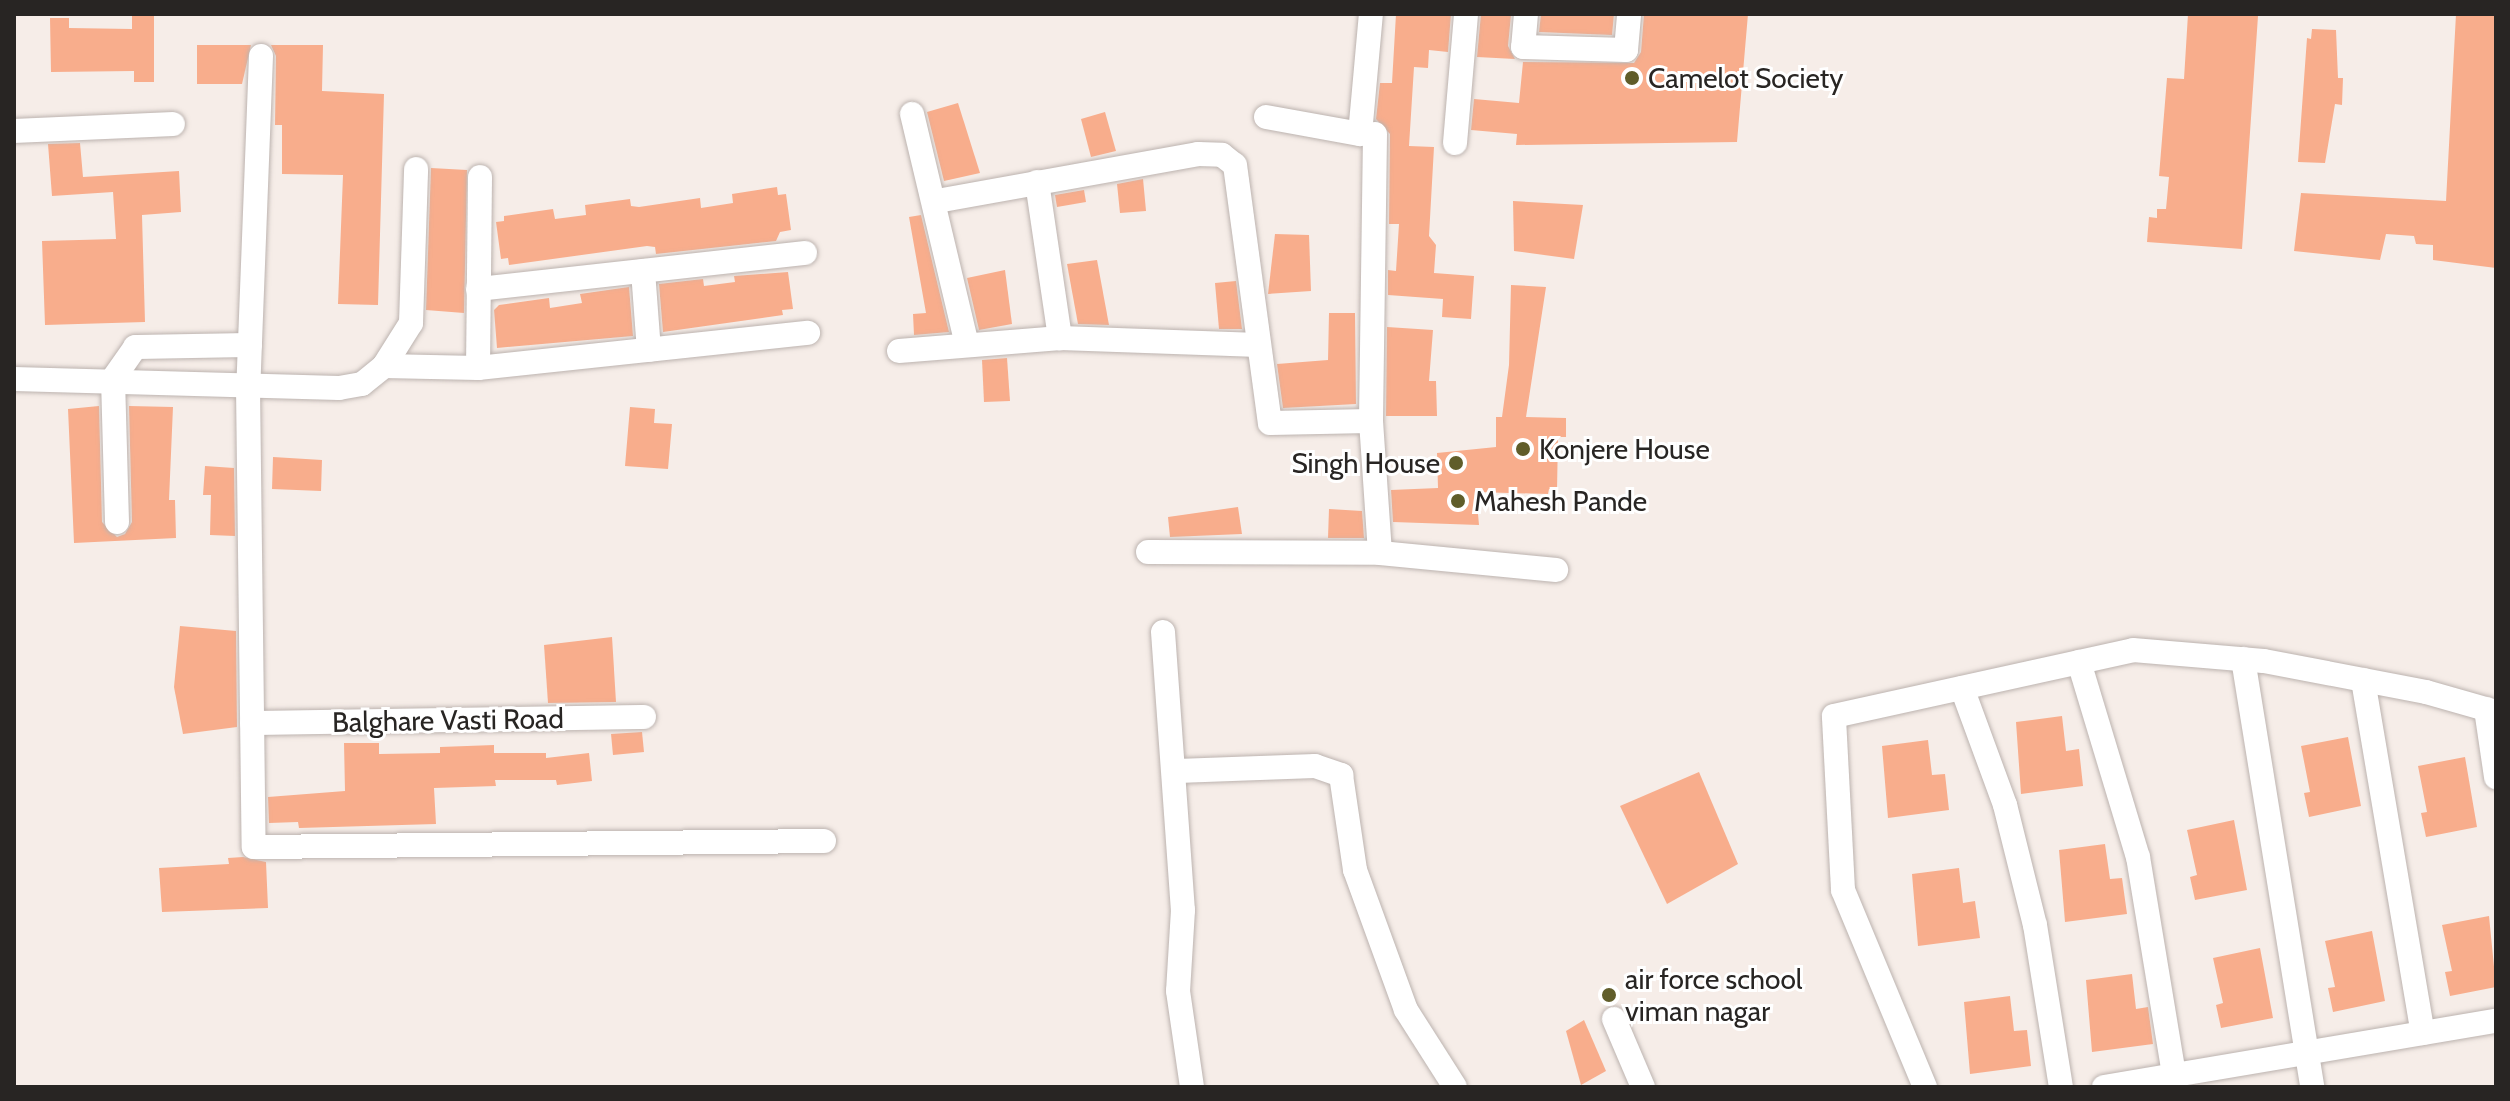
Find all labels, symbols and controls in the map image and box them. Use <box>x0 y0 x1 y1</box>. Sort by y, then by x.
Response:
place label: Camelot Society <box>1648 61 1843 95</box>
marker: Camelot Society <box>1623 69 1641 87</box>
place label: Konjere House <box>1539 432 1710 466</box>
marker: Konjere House <box>1514 440 1532 458</box>
place label: Singh House <box>1291 446 1440 480</box>
marker: Singh House <box>1447 454 1465 472</box>
place label: Mahesh Pande <box>1474 484 1647 518</box>
marker: Mahesh Pande <box>1449 492 1467 510</box>
street label: Balghare Vasti Road <box>332 701 564 739</box>
place label: air force school viman nagar <box>1625 962 1802 1028</box>
marker: air force school viman nagar <box>1600 986 1618 1004</box>

